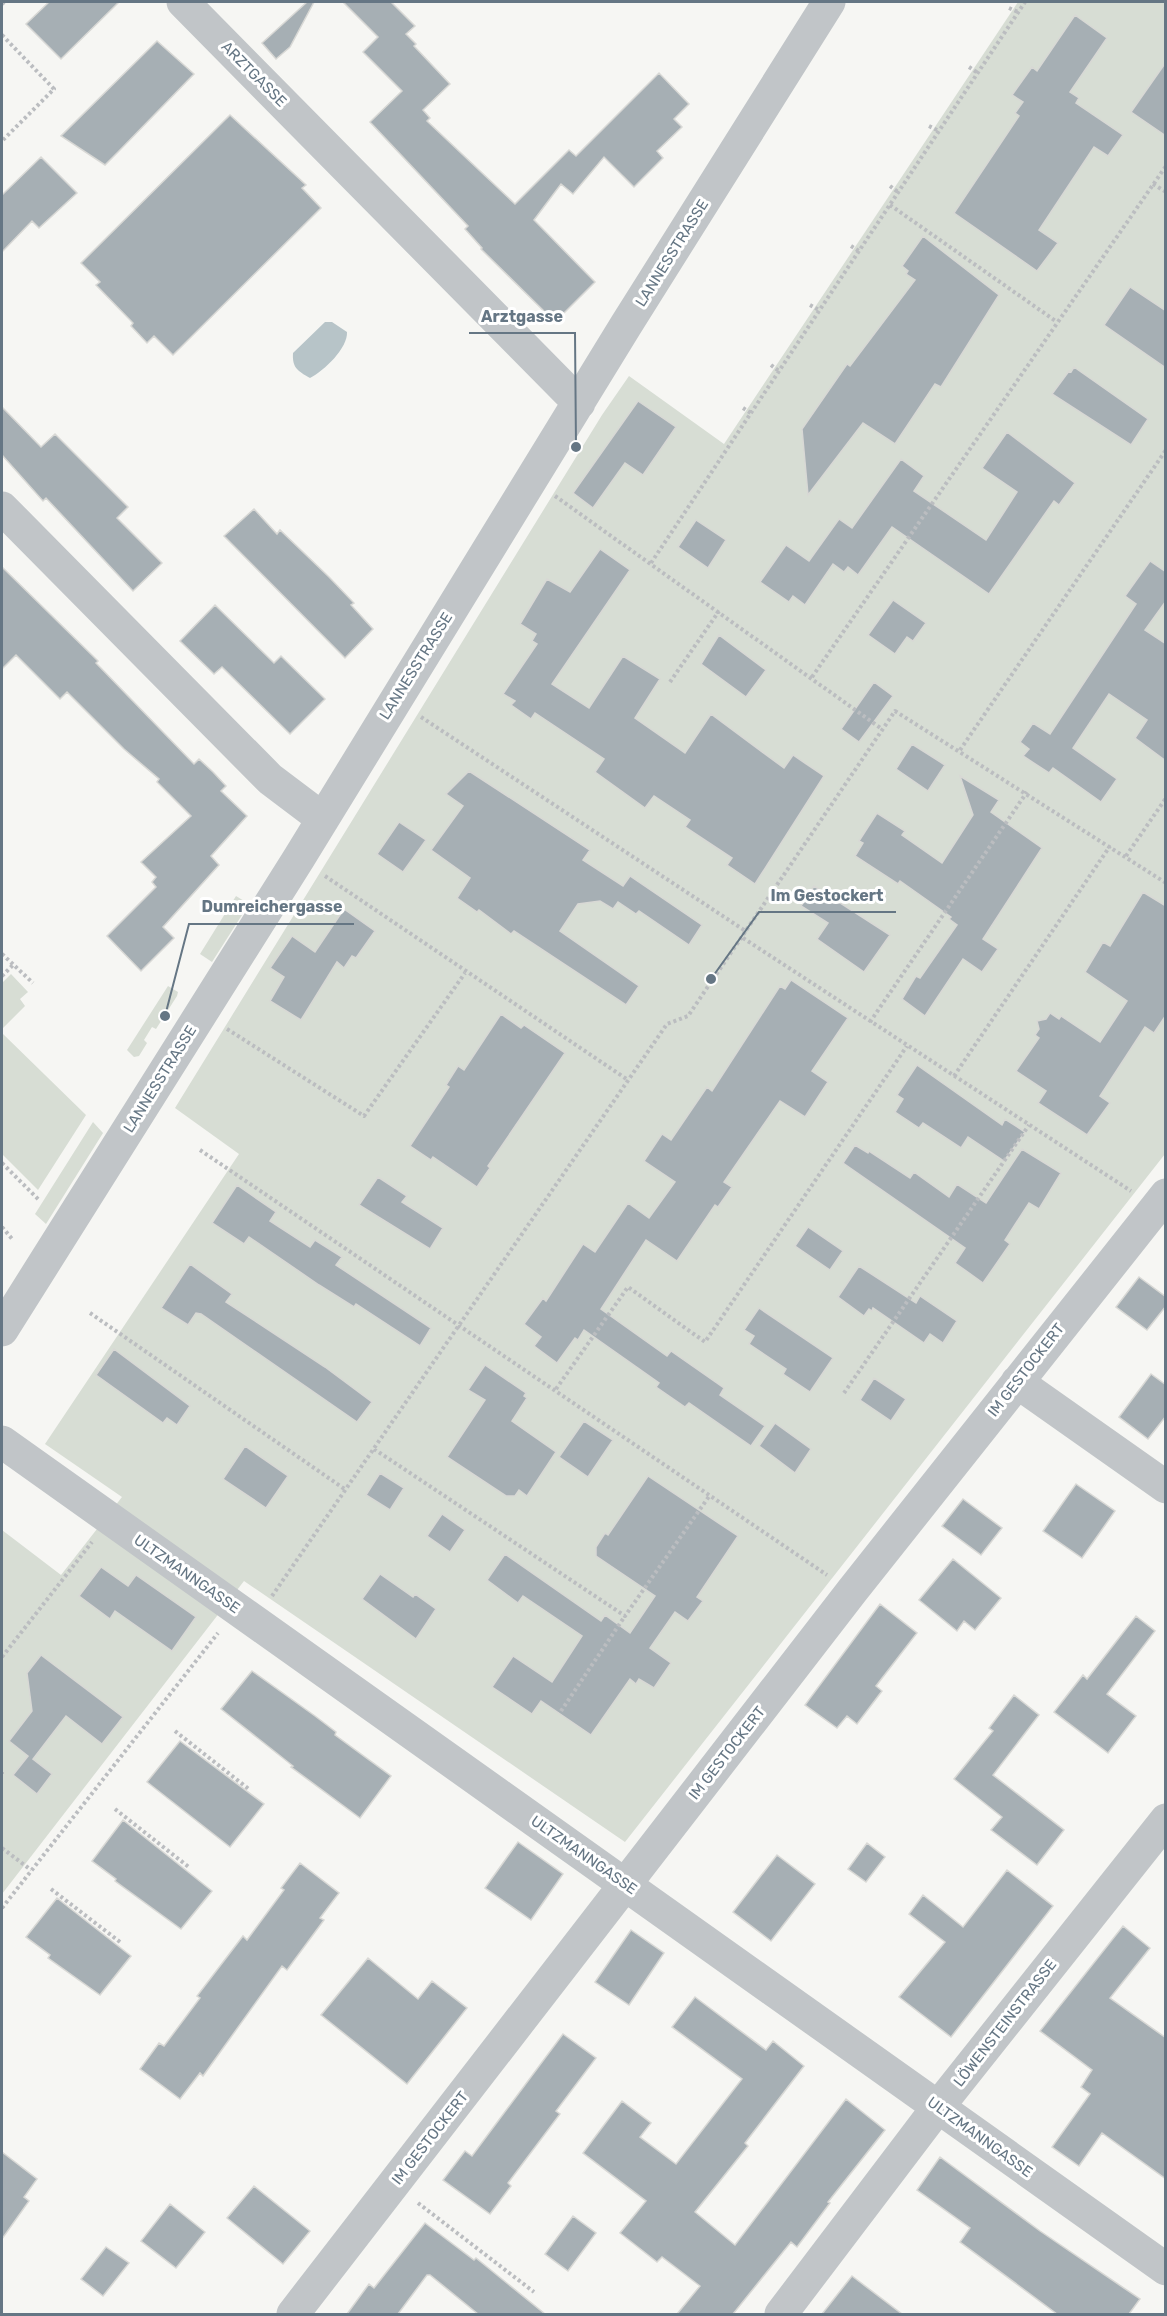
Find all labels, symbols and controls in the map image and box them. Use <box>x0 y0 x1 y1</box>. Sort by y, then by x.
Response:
street label: ARZTGASSE <box>218 38 290 110</box>
street label: LANNESSTRASSE <box>632 196 712 310</box>
callout: Arztgasse <box>469 299 575 333</box>
text: Arztgasse <box>481 307 563 326</box>
street label: LANNESSTRASSE <box>376 609 456 723</box>
callout: Im Gestockert <box>759 878 896 912</box>
text: Im Gestockert <box>771 886 884 905</box>
callout: Dumreichergasse <box>189 890 354 924</box>
text: Dumreichergasse <box>202 897 342 916</box>
street label: LANNESSTRASSE <box>120 1022 200 1136</box>
street label: IM GESTOCKERT <box>984 1320 1068 1420</box>
street label: ULTZMANNGASSE <box>131 1531 243 1617</box>
street label: IM GESTOCKERT <box>685 1703 769 1803</box>
street label: ULTZMANNGASSE <box>528 1812 640 1898</box>
street label: LÖWENSTEINSTRASSE <box>950 1956 1060 2090</box>
street label: IM GESTOCKERT <box>388 2088 472 2188</box>
street label: ULTZMANNGASSE <box>924 2093 1036 2181</box>

